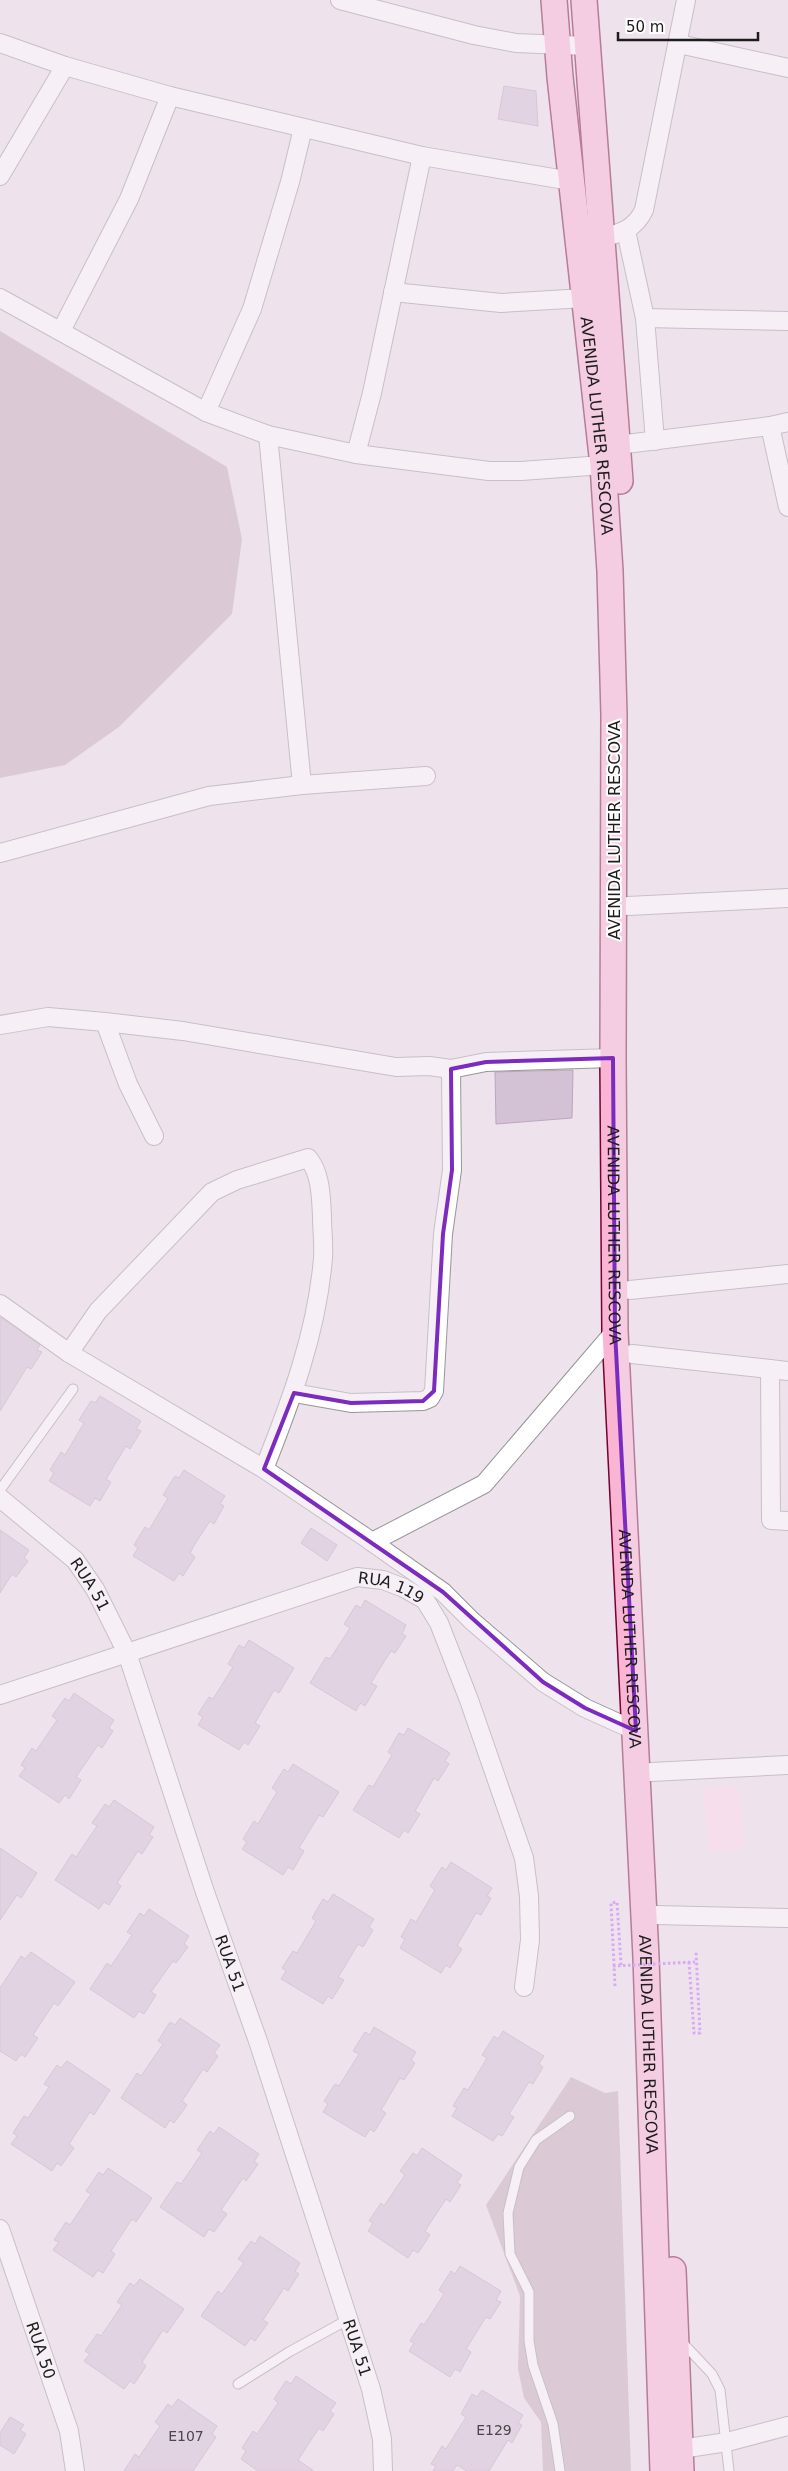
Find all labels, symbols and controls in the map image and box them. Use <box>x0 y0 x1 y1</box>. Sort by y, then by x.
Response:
scale bar <box>618 10 758 42</box>
text: 50 m <box>626 18 664 36</box>
street label: AVENIDA LUTHER RESCOVA <box>577 316 617 536</box>
street label: AVENIDA LUTHER RESCOVA <box>605 720 624 940</box>
street label: AVENIDA LUTHER RESCOVA <box>603 1125 625 1345</box>
street label: AVENIDA LUTHER RESCOVA <box>615 1529 645 1749</box>
street label: RUA 51 <box>66 1554 113 1614</box>
street label: RUA 119 <box>357 1568 428 1608</box>
street label: RUA 51 <box>211 1932 249 1994</box>
street label: AVENIDA LUTHER RESCOVA <box>635 1934 662 2154</box>
street label: RUA 51 <box>339 2317 375 2379</box>
street label: RUA 50 <box>22 2319 59 2381</box>
house number: E129 <box>476 2422 512 2438</box>
house number: E107 <box>168 2428 204 2444</box>

